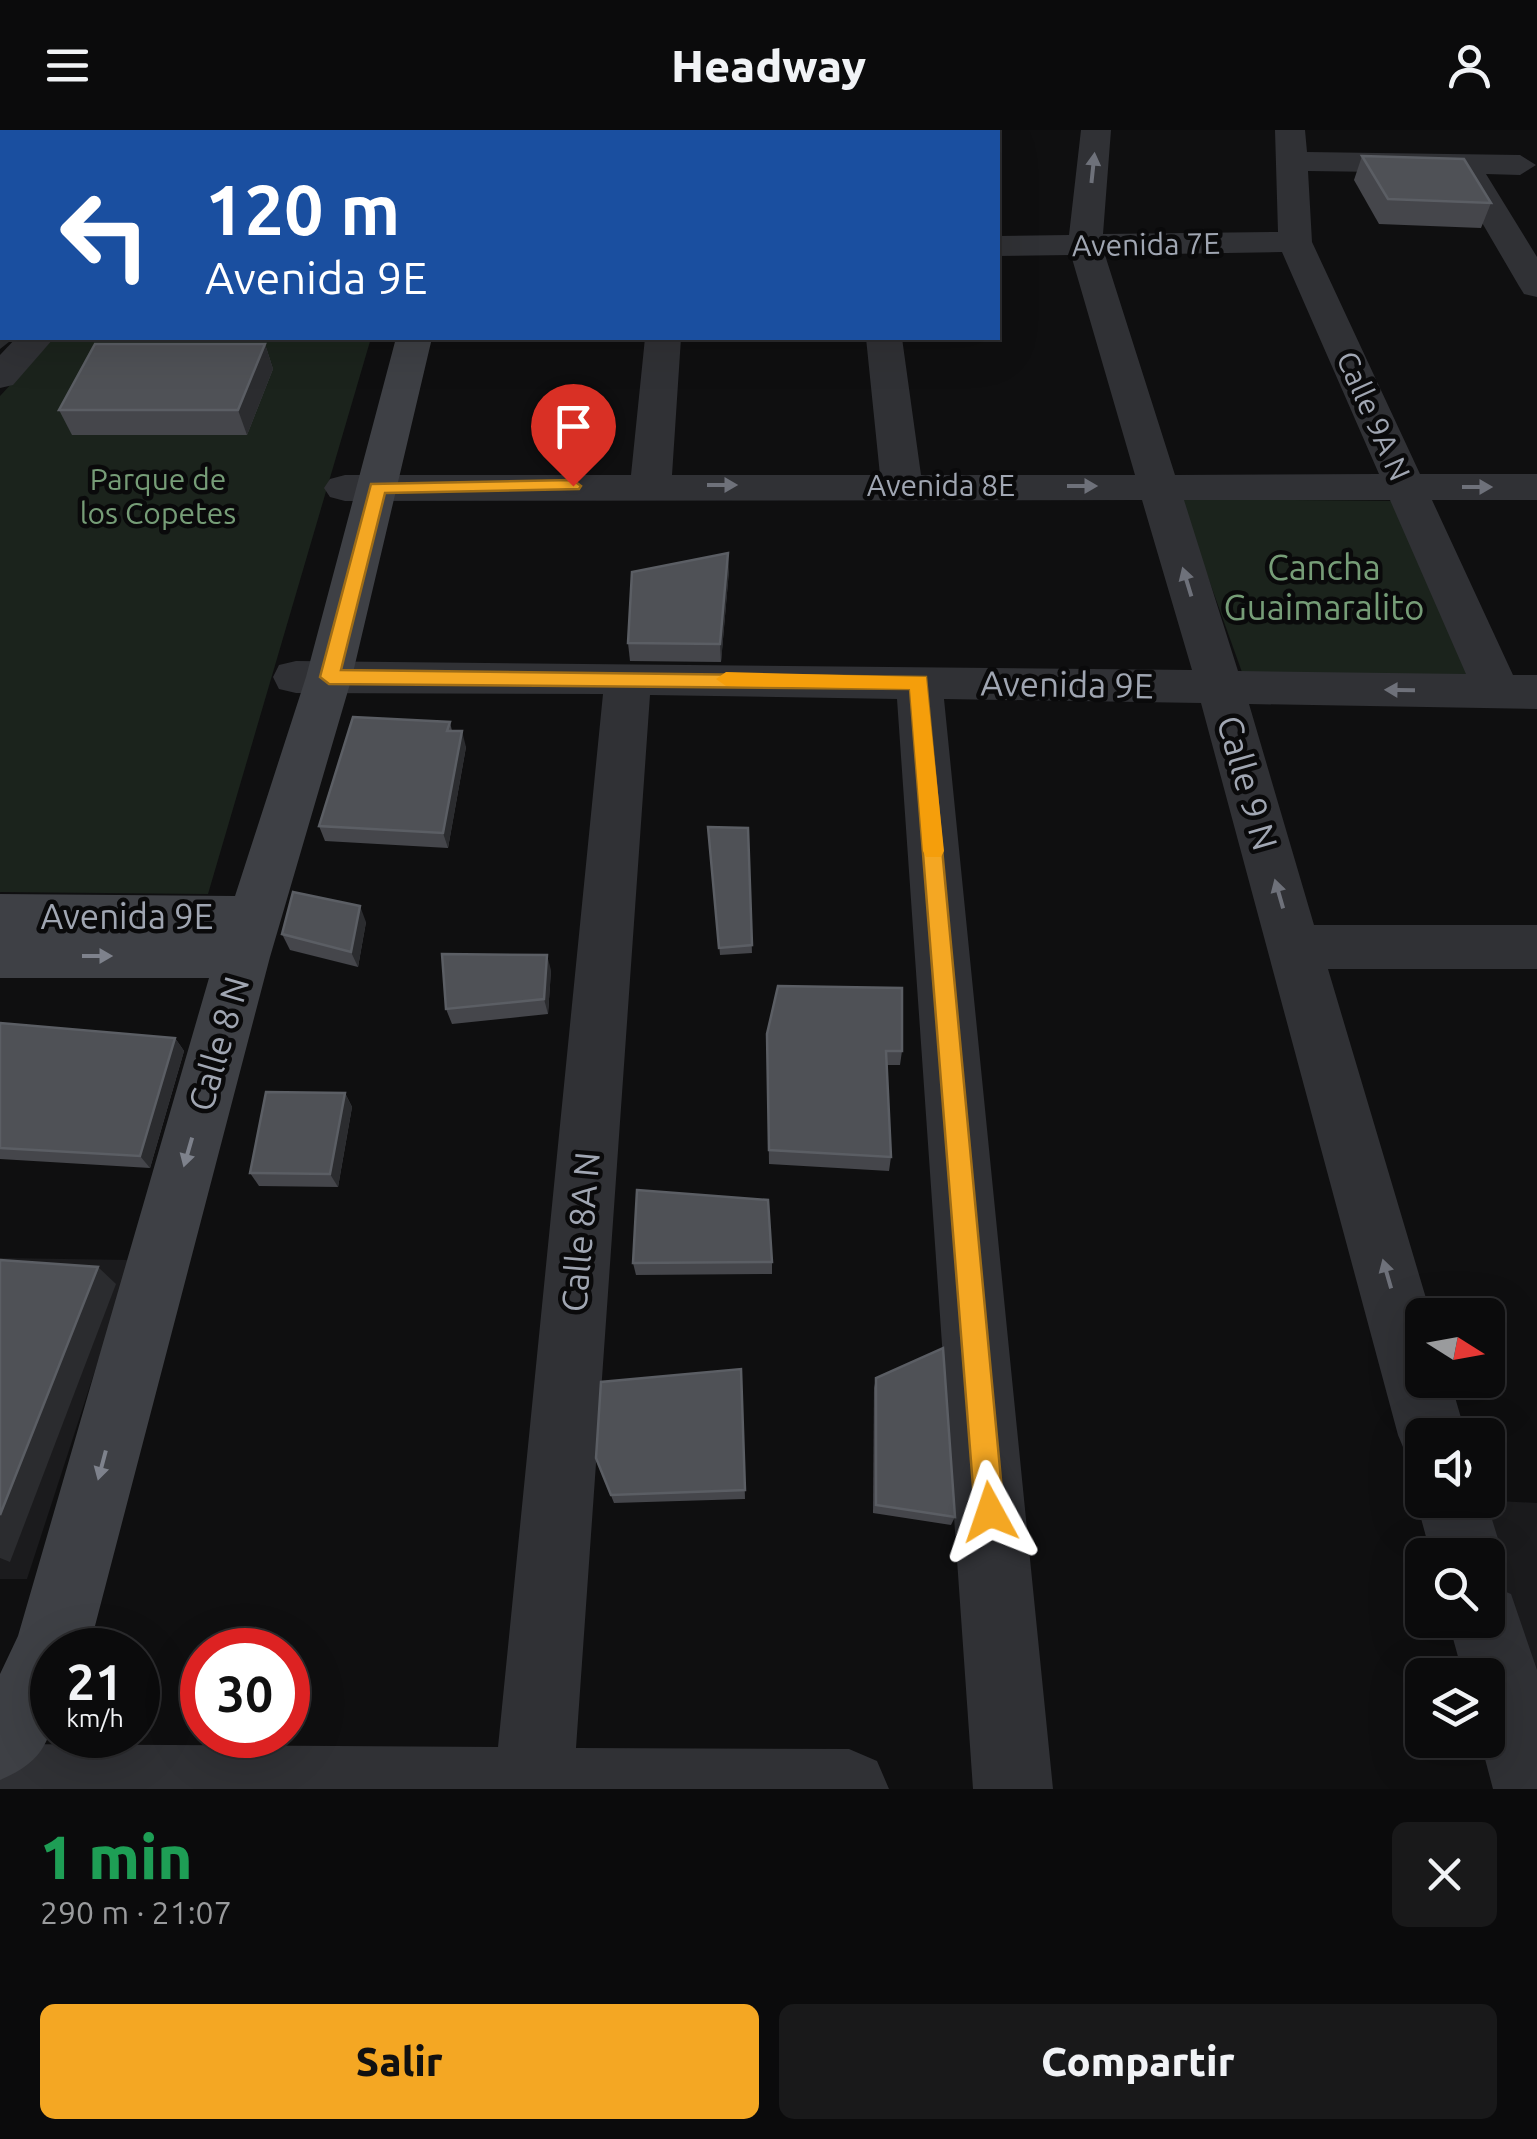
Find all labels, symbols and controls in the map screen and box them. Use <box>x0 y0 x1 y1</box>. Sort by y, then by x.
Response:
icon: menu <box>40 38 95 93</box>
icon: person <box>1442 38 1497 93</box>
text: Headway <box>671 40 866 91</box>
one-way arrow <box>1085 151 1101 183</box>
icon: left <box>40 170 170 300</box>
text: 120 m <box>205 170 400 248</box>
street label: Avenida 7E <box>1072 226 1220 262</box>
text: Avenida 9E <box>205 252 427 303</box>
street label: Calle 9A N <box>1330 346 1417 485</box>
pin <box>531 384 616 487</box>
icon: arrive <box>546 399 601 454</box>
park label: Parque de los Copetes <box>80 462 236 530</box>
street label: Avenida 8E <box>867 468 1015 502</box>
one-way arrow <box>707 477 739 493</box>
one-way arrow <box>1067 478 1099 494</box>
one-way arrow <box>1462 479 1494 495</box>
park label: Cancha Guaimaralito <box>1224 547 1424 627</box>
one-way arrow <box>1179 566 1194 597</box>
street label: Avenida 9E <box>980 662 1154 706</box>
one-way arrow <box>1383 682 1415 698</box>
street label: Calle 9 N <box>1210 711 1286 855</box>
one-way arrow <box>1270 878 1286 909</box>
street label: Avenida 9E <box>41 896 213 936</box>
one-way arrow <box>82 948 114 964</box>
street label: Calle 8 N <box>180 972 256 1116</box>
one-way arrow <box>180 1137 195 1168</box>
street label: Calle 8A N <box>553 1150 607 1314</box>
one-way arrow <box>1378 1258 1394 1289</box>
north arrow <box>1405 1298 1505 1398</box>
map controls <box>1405 1298 1505 1758</box>
button: sound <box>1405 1418 1505 1518</box>
one-way arrow <box>94 1450 110 1481</box>
position arrow <box>938 1460 1042 1564</box>
button: search <box>1405 1538 1505 1638</box>
speed limit sign: 30 <box>180 1628 310 1758</box>
text: 21 <box>67 1653 123 1709</box>
button: layers <box>1405 1658 1505 1758</box>
text: km/h <box>66 1704 124 1732</box>
button: close <box>1392 1822 1497 1927</box>
text: 1 min <box>40 1823 193 1890</box>
text: 290 m · 21:07 <box>40 1894 232 1930</box>
button: Salir <box>40 2004 759 2119</box>
button: Compartir <box>779 2004 1497 2119</box>

